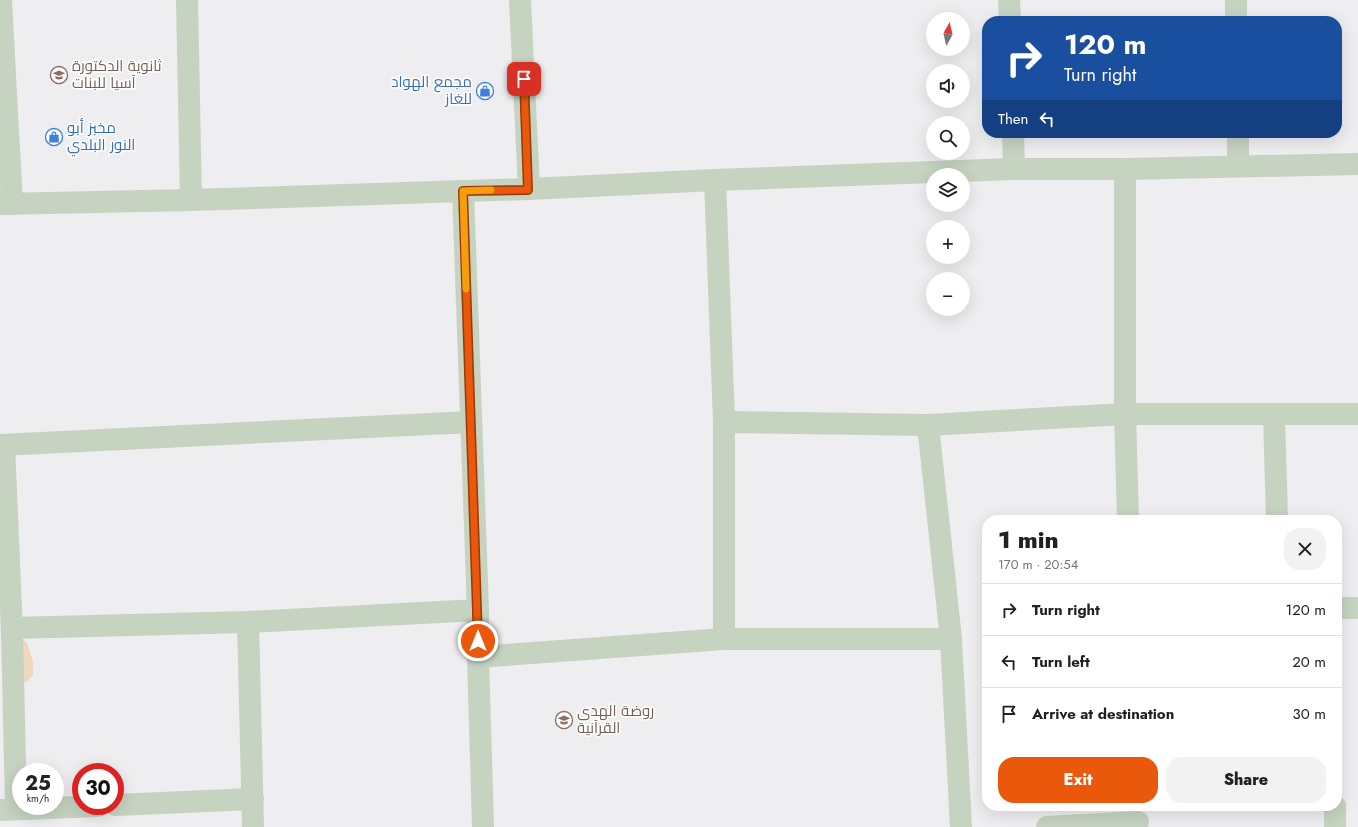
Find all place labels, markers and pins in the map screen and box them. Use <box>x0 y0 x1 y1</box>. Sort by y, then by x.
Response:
place label: ثانوية الدكتورة آسيا للبنات <box>72 55 162 94</box>
pin <box>507 62 541 96</box>
school or university icon: ثانوية الدكتورة آسيا للبنات <box>49 65 69 85</box>
place label: مجمع الهواد للغاز <box>391 71 472 110</box>
shop icon: مجمع الهواد للغاز <box>475 81 495 101</box>
place label: مخبز أبو النور البلدي <box>67 117 135 157</box>
shop icon: مخبز أبو النور البلدي <box>44 127 64 147</box>
place label: روضة الهدى القرآنية <box>577 700 654 739</box>
school or university icon: روضة الهدى القرآنية <box>554 710 574 730</box>

